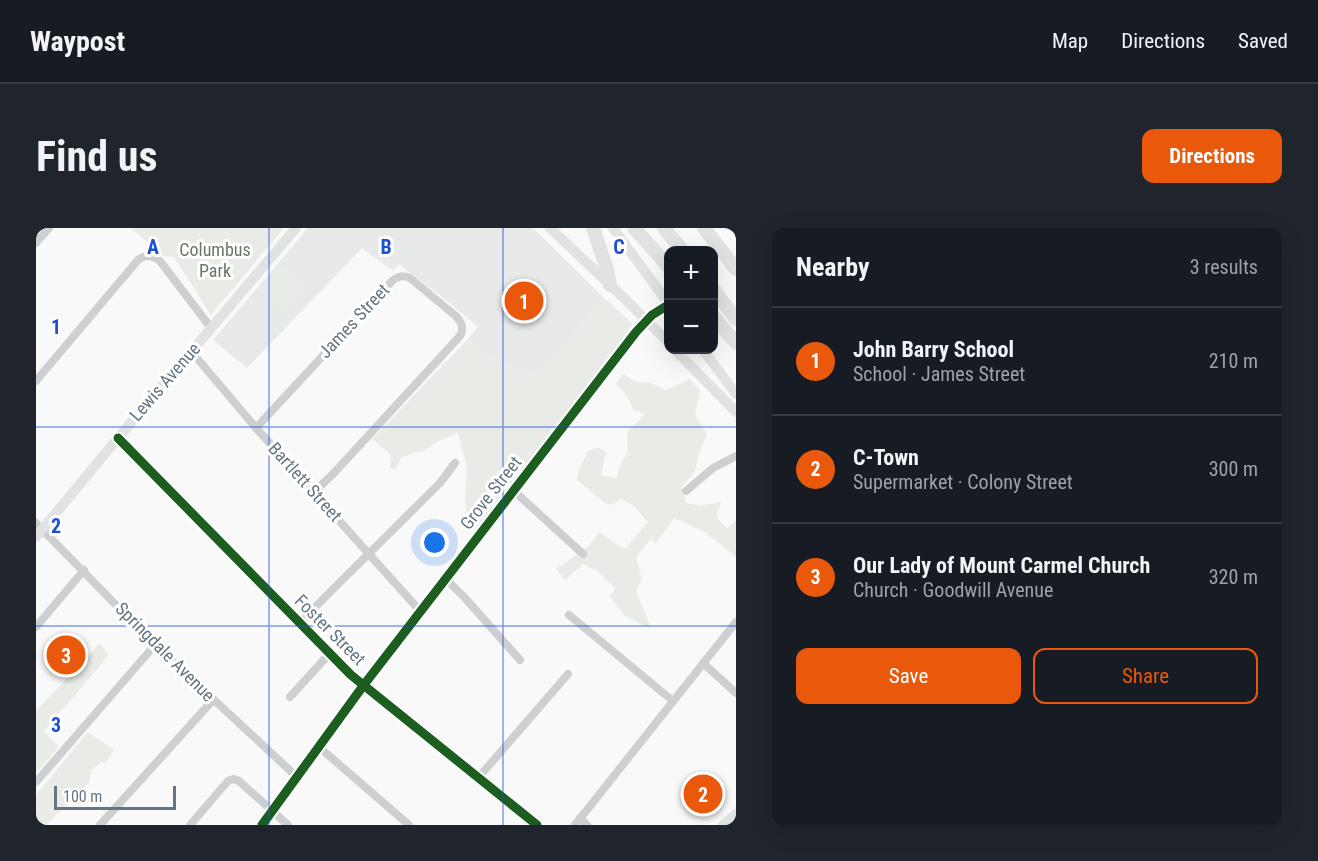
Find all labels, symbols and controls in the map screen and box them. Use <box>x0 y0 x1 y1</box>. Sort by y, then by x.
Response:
text: Waypost <box>30 25 125 58</box>
text: Map <box>1052 29 1088 53</box>
text: Directions <box>1121 29 1205 53</box>
text: Saved <box>1238 29 1288 53</box>
button: Directions <box>1142 129 1282 183</box>
text: Find us <box>36 132 157 181</box>
text: A <box>147 235 159 259</box>
text: B <box>380 235 392 259</box>
text: C <box>613 235 625 259</box>
park label: Columbus Park <box>179 239 251 281</box>
map controls <box>664 246 718 354</box>
button: + <box>664 246 718 300</box>
text: Nearby <box>796 252 870 282</box>
text: 3 results <box>1190 255 1258 279</box>
pin: 1 <box>504 278 544 324</box>
street label: James Street <box>314 279 393 362</box>
button: − <box>664 300 718 354</box>
text: 1 <box>51 315 61 339</box>
text: John Barry School <box>853 337 1014 362</box>
street label: Lewis Avenue <box>125 338 204 425</box>
text: 1 <box>810 349 821 373</box>
text: 210 m <box>1209 349 1258 373</box>
text: School · James Street <box>853 362 1025 386</box>
street label: Bartlett Street <box>264 438 346 526</box>
text: C-Town <box>853 445 919 470</box>
street label: Grove Street <box>455 452 526 534</box>
text: 2 <box>810 457 821 481</box>
text: 300 m <box>1209 457 1258 481</box>
text: Supermarket · Colony Street <box>853 470 1073 494</box>
text: 2 <box>51 514 61 538</box>
your location <box>420 528 449 557</box>
text: Our Lady of Mount Carmel Church <box>853 553 1150 578</box>
text: 3 <box>810 565 821 589</box>
text: 320 m <box>1209 565 1258 589</box>
text: Church · Goodwill Avenue <box>853 578 1053 602</box>
street label: Foster Street <box>291 590 370 669</box>
street label: Springdale Avenue <box>111 598 219 706</box>
pin: 3 <box>46 632 86 678</box>
button: Save <box>796 648 1021 704</box>
button: Share <box>1033 648 1258 704</box>
text: 3 <box>51 713 61 737</box>
pin: 2 <box>684 772 722 816</box>
scale bar <box>54 783 176 810</box>
text: 100 m <box>63 787 102 806</box>

